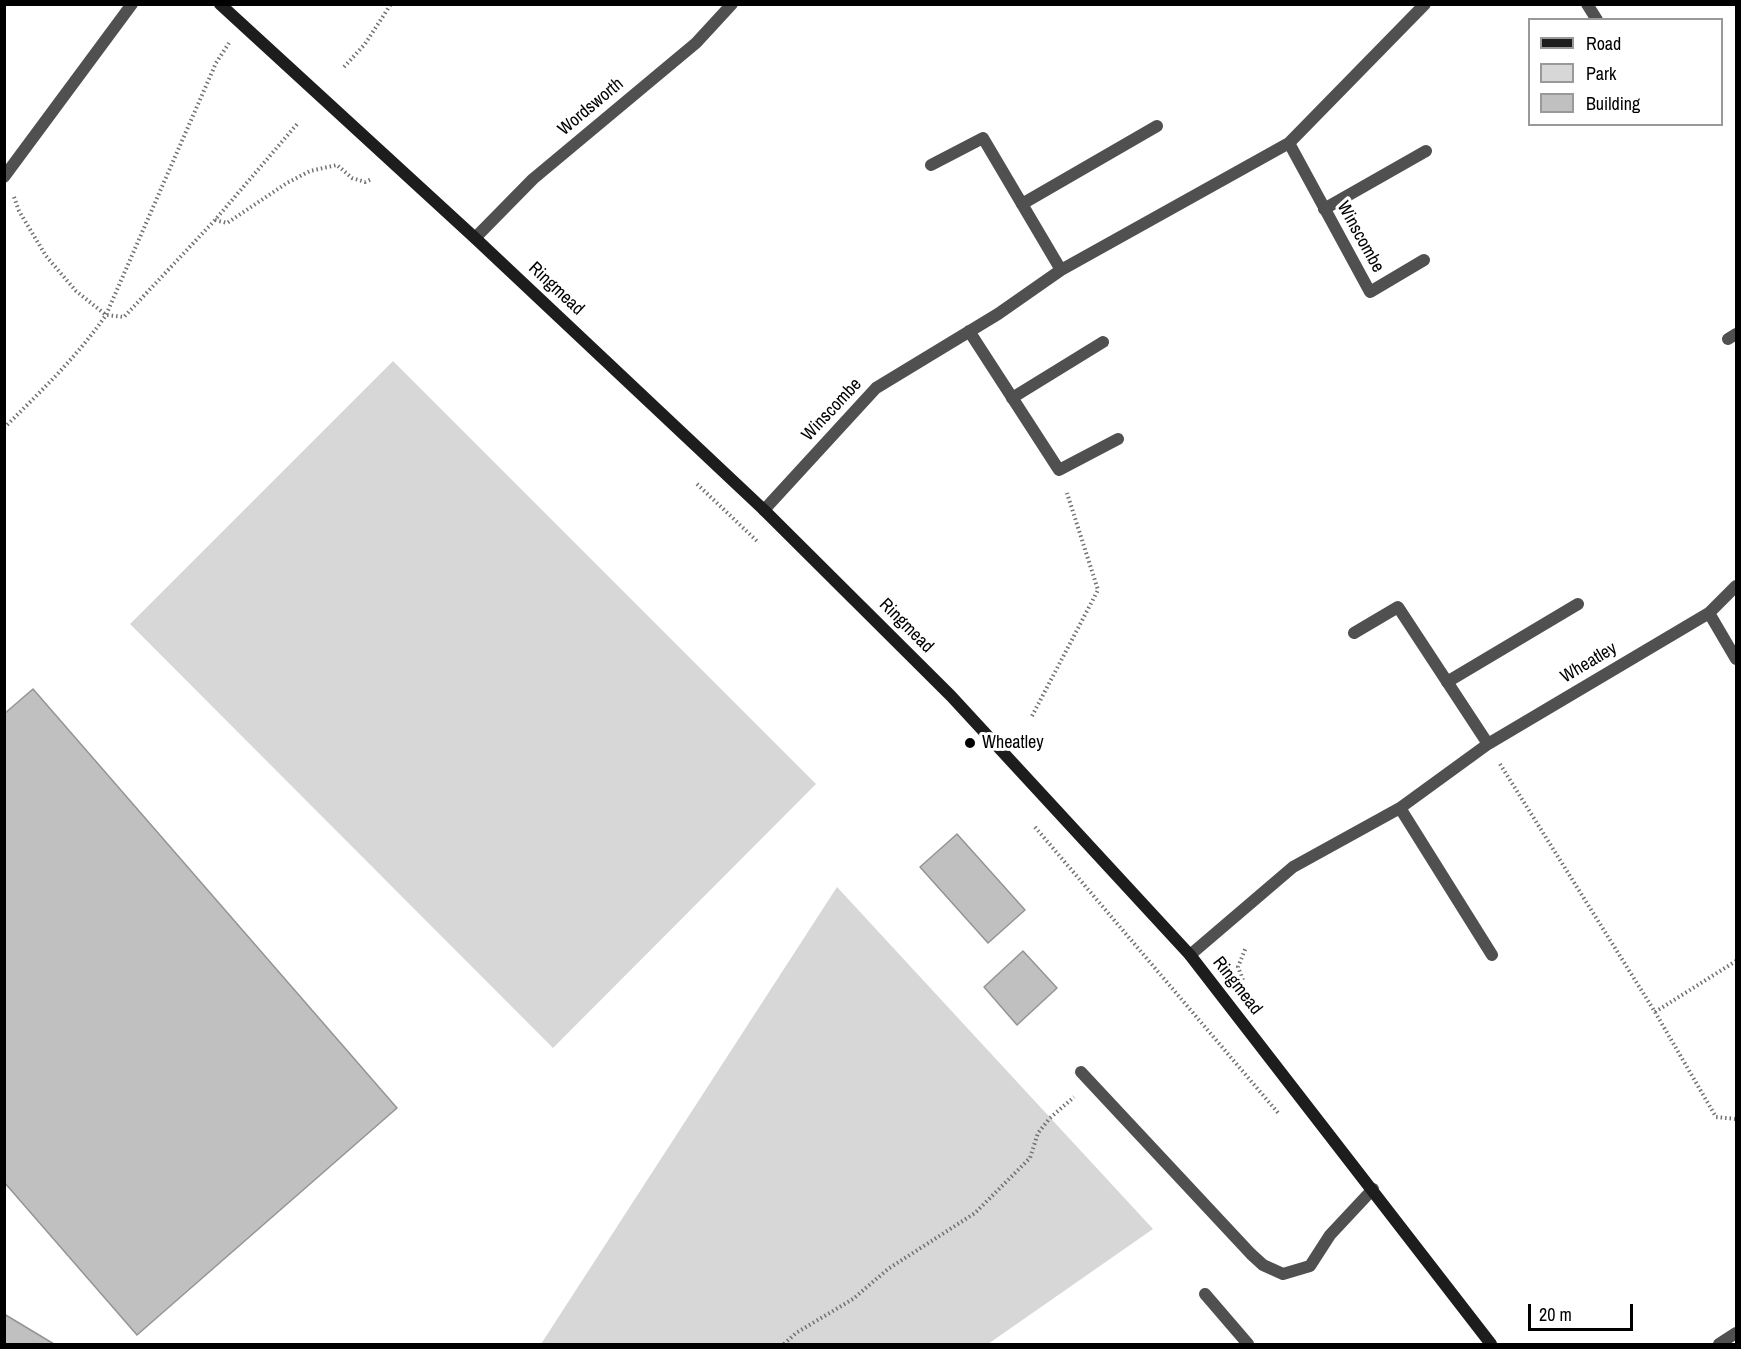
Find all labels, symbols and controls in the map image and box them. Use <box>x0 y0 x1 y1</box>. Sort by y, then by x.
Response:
legend <box>1528 18 1723 126</box>
text: Road <box>1586 31 1621 56</box>
text: Park <box>1586 61 1616 86</box>
street label: Wordsworth <box>554 74 628 140</box>
text: Building <box>1586 91 1640 116</box>
street label: Winscombe <box>1332 198 1388 276</box>
street label: Ringmead <box>524 258 588 320</box>
street label: Winscombe <box>798 374 866 446</box>
street label: Ringmead <box>874 594 938 658</box>
street label: Wheatley <box>1557 638 1621 688</box>
place label: Wheatley <box>982 732 1044 754</box>
marker: Wheatley <box>963 736 977 750</box>
street label: Ringmead <box>1208 953 1266 1019</box>
scale bar <box>1531 1292 1636 1330</box>
text: 20 m <box>1539 1302 1572 1327</box>

